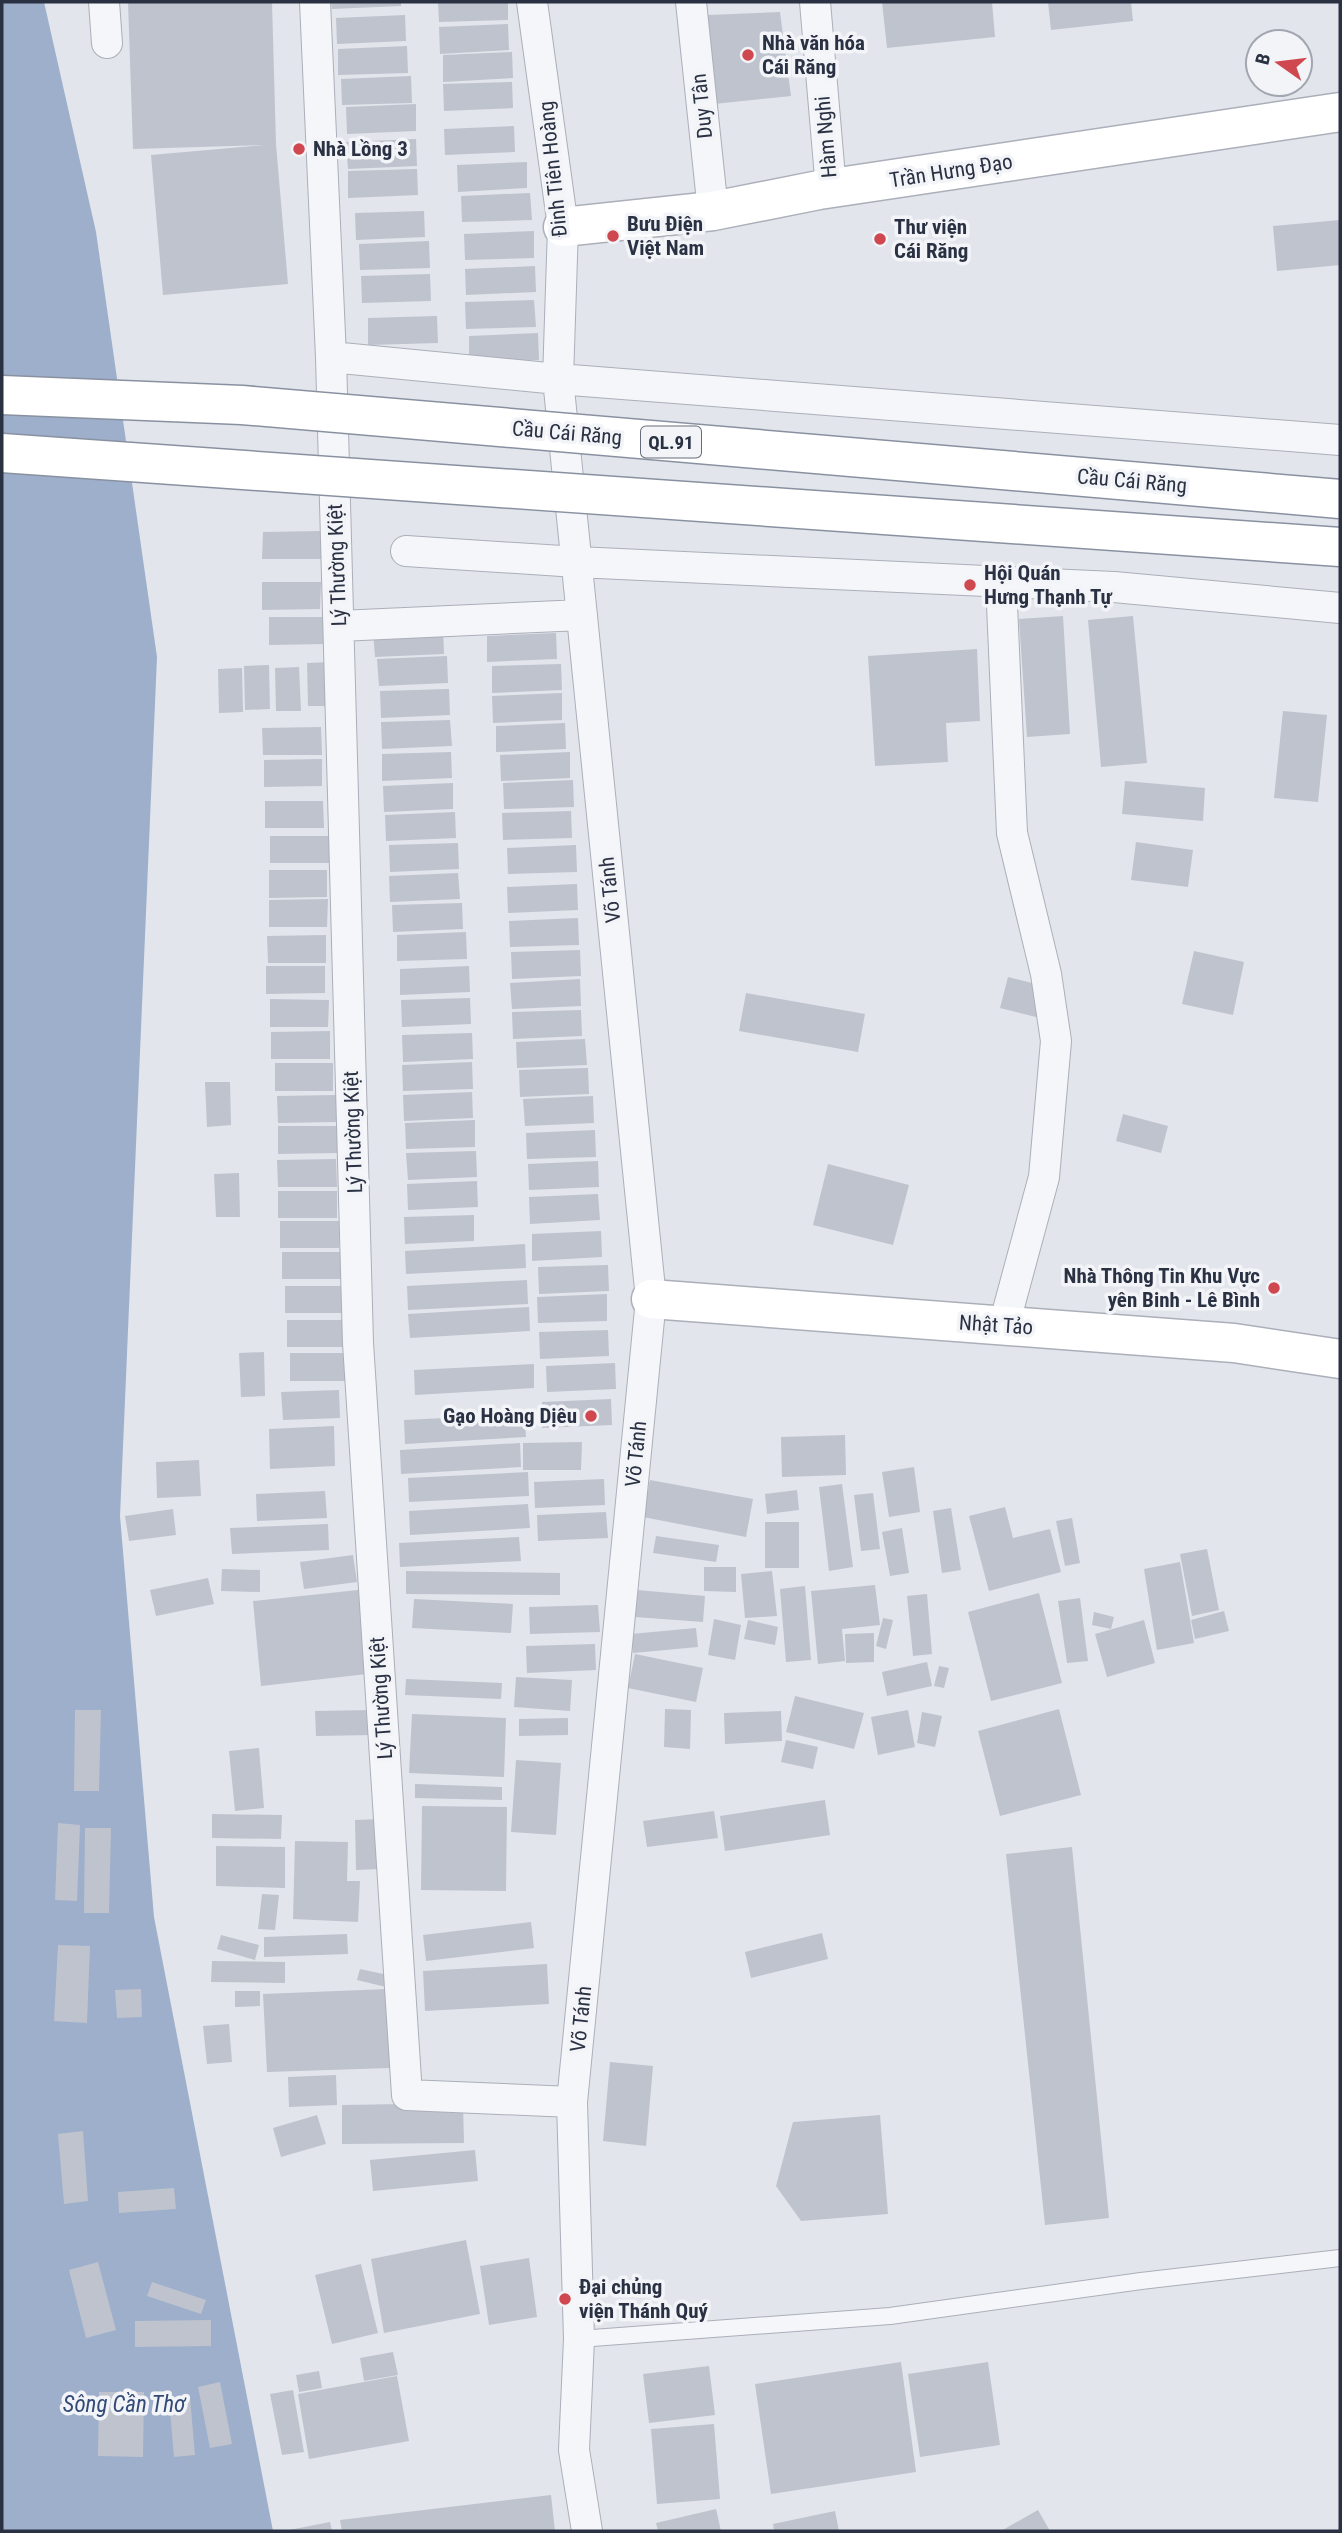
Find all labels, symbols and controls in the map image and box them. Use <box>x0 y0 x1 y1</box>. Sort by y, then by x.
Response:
north arrow <box>1244 28 1314 98</box>
place label: Nhà văn hóa Cái Răng <box>762 31 865 79</box>
marker: Nhà văn hóa Cái Răng <box>740 47 756 63</box>
text: B <box>1251 51 1275 67</box>
street label: Duy Tân <box>687 72 717 140</box>
street label: Hàm Nghi <box>810 95 842 179</box>
street label: Đinh Tiên Hoàng <box>534 100 572 238</box>
place label: Nhà Lồng 3 <box>313 137 408 161</box>
marker: Nhà Lồng 3 <box>291 141 307 157</box>
street label: Trần Hưng Đạo <box>888 149 1014 193</box>
place label: Bưu Điện Việt Nam <box>627 212 704 260</box>
place label: Thư viện Cái Răng <box>894 215 968 263</box>
marker: Bưu Điện Việt Nam <box>605 228 621 244</box>
marker: Thư viện Cái Răng <box>872 231 888 247</box>
street label: Cầu Cái Răng <box>511 416 623 450</box>
road number: QL.91 <box>641 426 701 458</box>
street label: Cầu Cái Răng <box>1076 464 1188 498</box>
street label: Lý Thường Kiệt <box>323 503 351 627</box>
place label: Hội Quán Hưng Thạnh Tự <box>984 561 1113 609</box>
marker: Hội Quán Hưng Thạnh Tự <box>962 577 978 593</box>
street label: Võ Tánh <box>595 856 625 924</box>
street label: Lý Thường Kiệt <box>339 1070 367 1194</box>
place label: Nhà Thông Tin Khu Vực yên Binh - Lê Bình <box>1064 1264 1260 1312</box>
marker: Nhà Thông Tin Khu Vực yên Binh - Lê Bình <box>1266 1280 1282 1296</box>
street label: Nhật Tảo <box>958 1310 1034 1340</box>
place label: Gạo Hoàng Dịêu <box>443 1404 577 1428</box>
marker: Gạo Hoàng Dịêu <box>583 1408 599 1424</box>
street label: Võ Tánh <box>621 1420 651 1488</box>
street label: Lý Thường Kiệt <box>365 1636 397 1760</box>
street label: Võ Tánh <box>566 1985 596 2053</box>
place label: Đại chủng viện Thánh Quý <box>579 2275 708 2323</box>
marker: Đại chủng viện Thánh Quý <box>557 2291 573 2307</box>
water label: Sông Cần Thơ <box>63 2391 187 2418</box>

